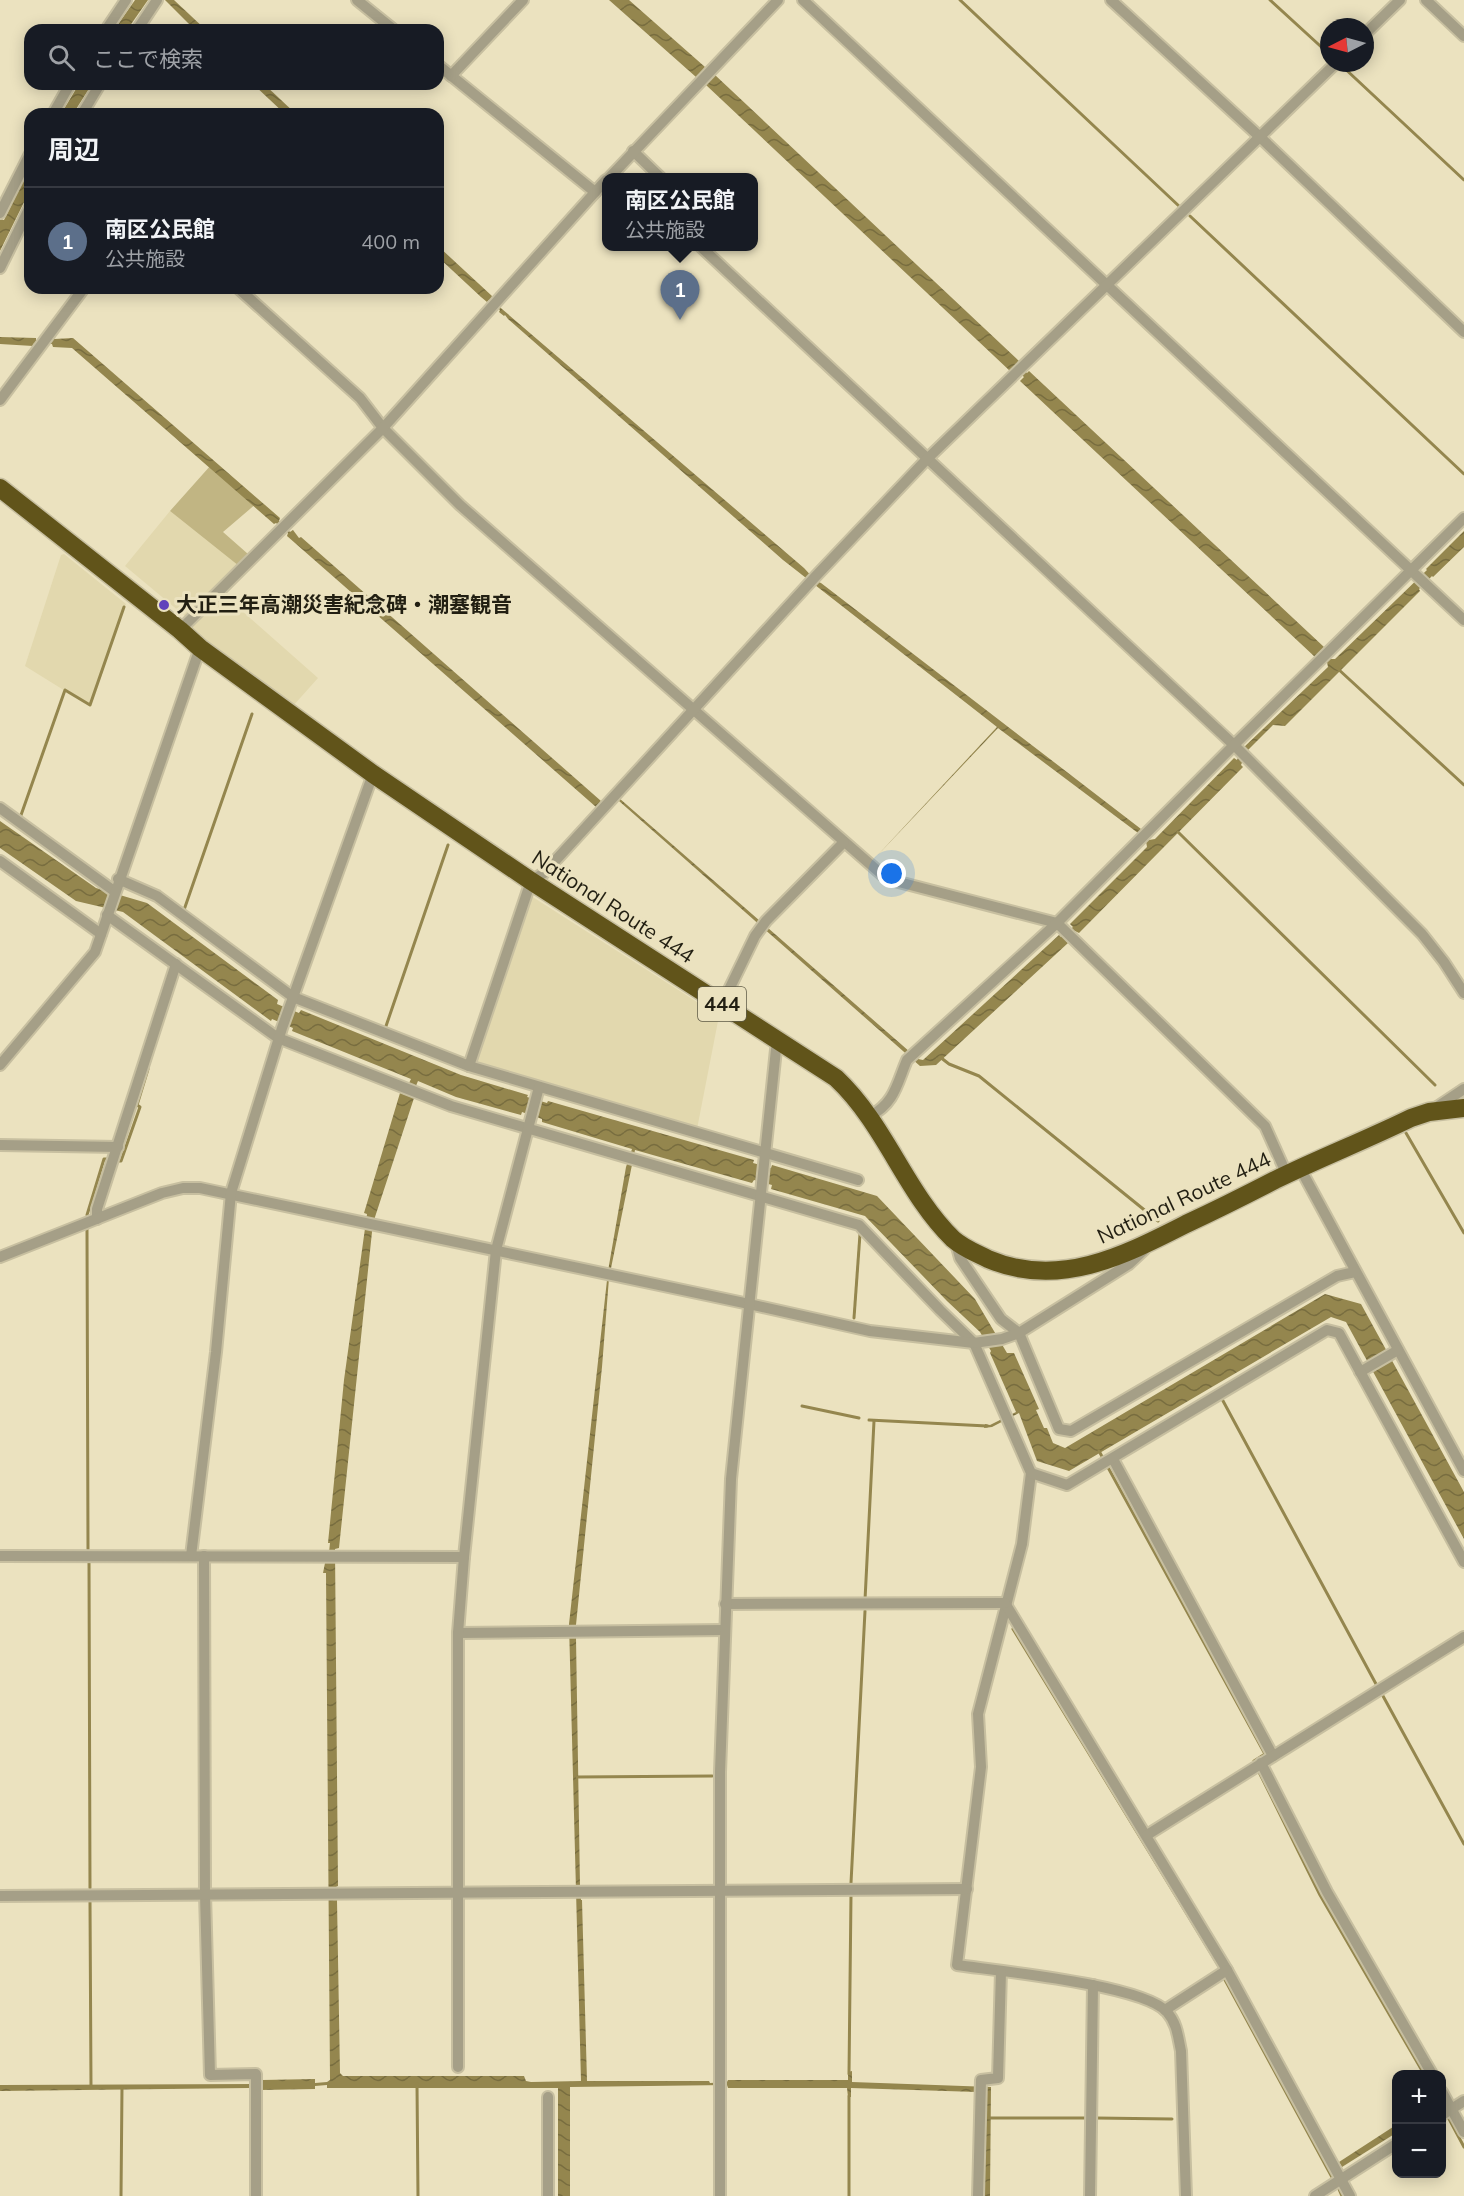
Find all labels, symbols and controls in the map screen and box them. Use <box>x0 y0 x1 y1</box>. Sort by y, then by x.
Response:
north arrow <box>1320 18 1374 72</box>
search box <box>24 24 444 90</box>
icon: search <box>45 41 78 74</box>
text: ここで検索 <box>93 45 203 73</box>
text: 周辺 <box>48 133 100 166</box>
popup <box>602 173 758 251</box>
text: 南区公民館 <box>625 186 735 214</box>
text: 南区公民館 <box>105 215 215 243</box>
text: 公共施設 <box>625 217 705 242</box>
text: 1 <box>62 229 74 254</box>
text: 400 m <box>361 229 420 254</box>
text: 公共施設 <box>105 246 185 271</box>
pin: 1 <box>660 270 700 320</box>
place label: 大正三年高潮災害紀念碑・潮塞観音 <box>176 591 512 617</box>
marker: 大正三年高潮災害紀念碑・潮塞観音 <box>157 598 171 612</box>
street label: National Route 444 <box>527 844 700 969</box>
your location <box>877 859 906 888</box>
road number: 444 <box>698 987 746 1021</box>
street label: National Route 444 <box>1093 1145 1275 1249</box>
map controls <box>1392 2070 1446 2178</box>
button: + <box>1392 2070 1446 2124</box>
button: − <box>1392 2124 1446 2178</box>

